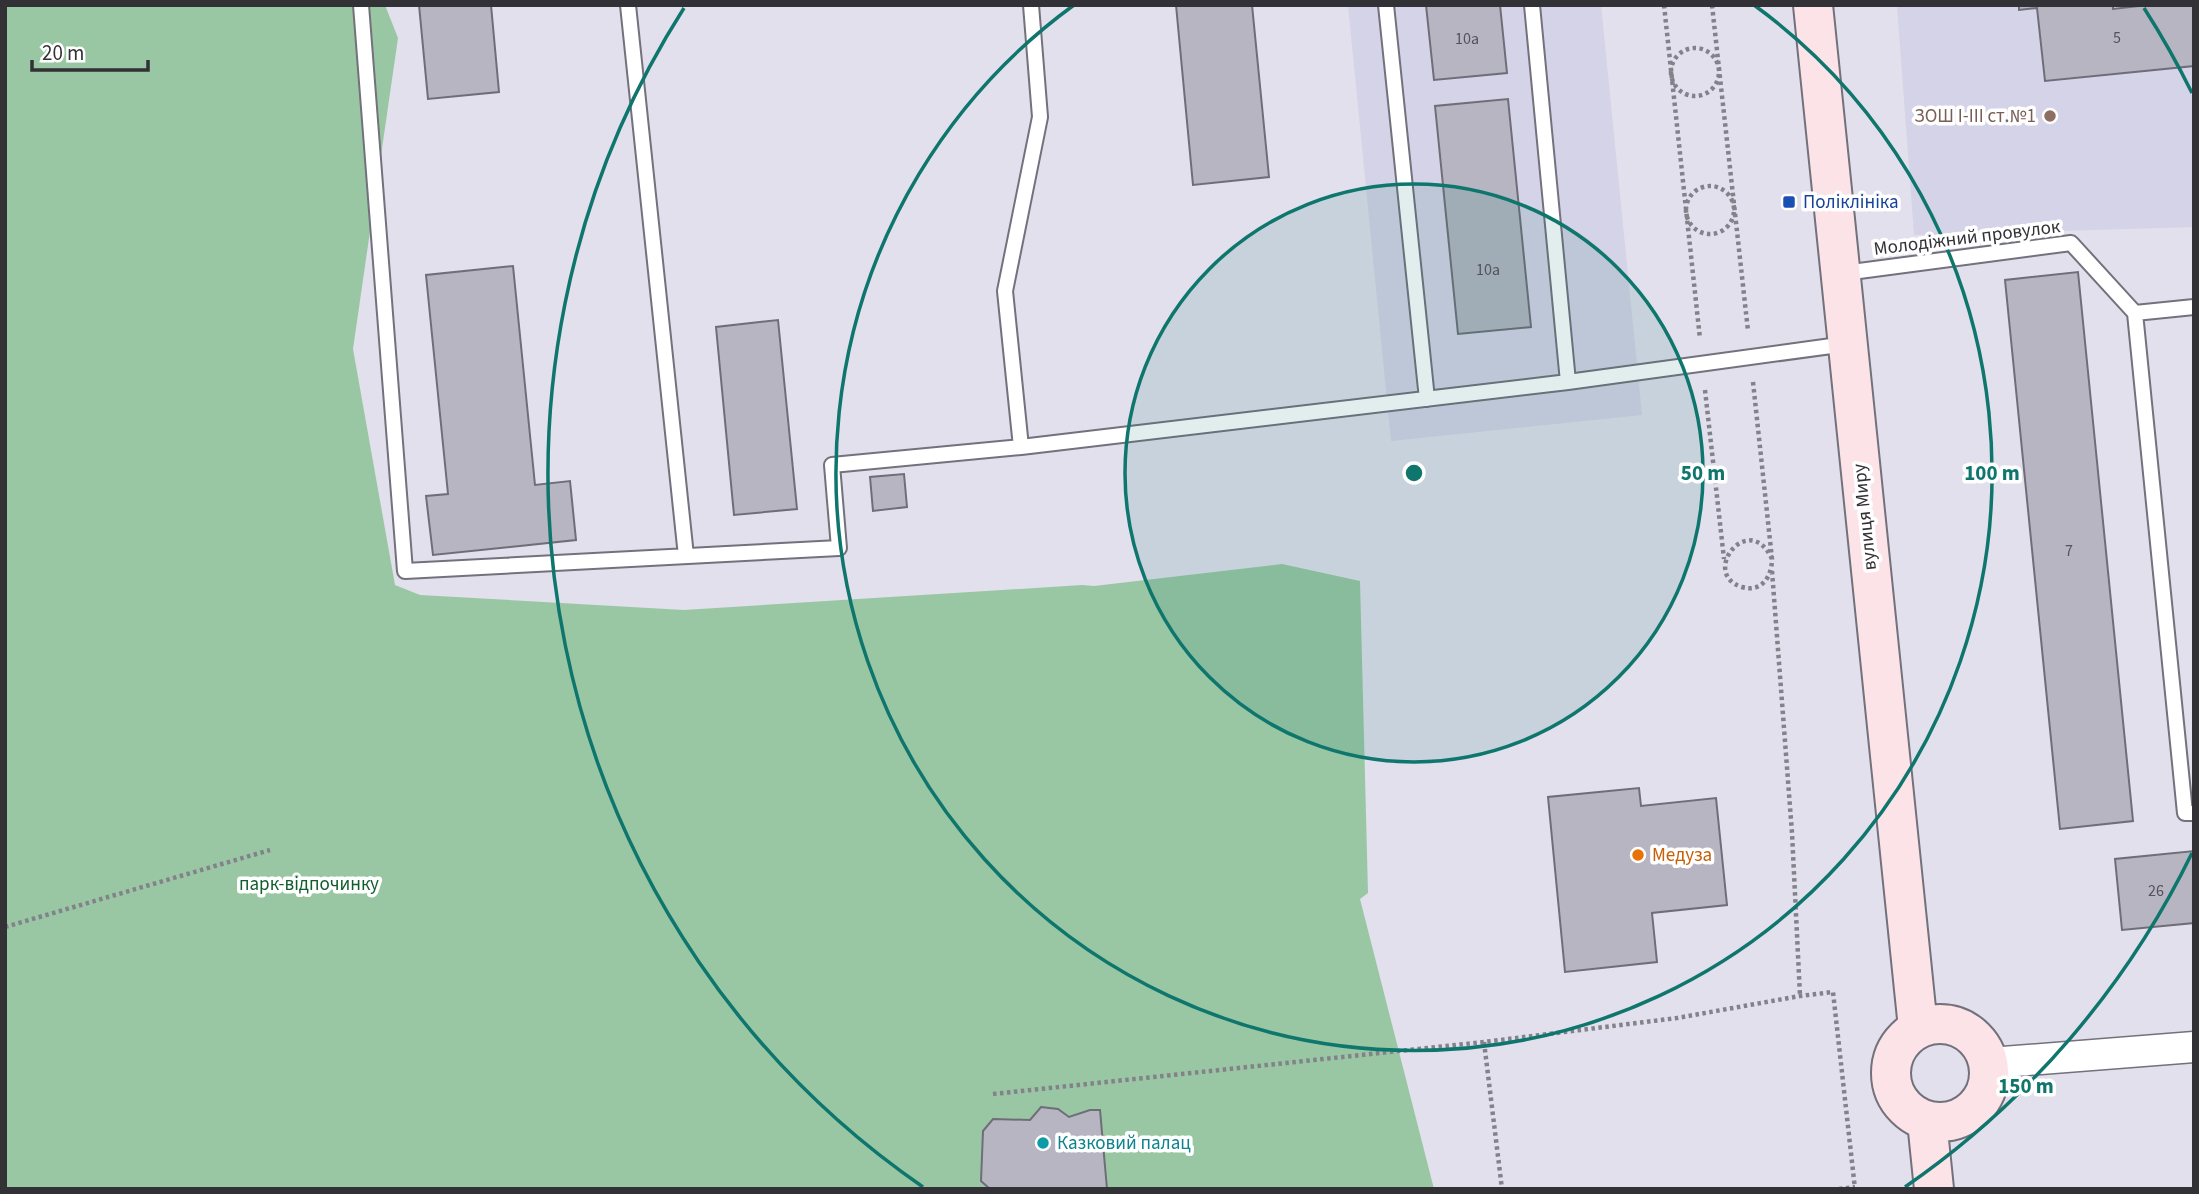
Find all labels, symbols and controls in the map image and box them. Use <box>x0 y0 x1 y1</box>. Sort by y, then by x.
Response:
house number: 5 <box>2113 27 2121 49</box>
scale bar <box>32 28 147 72</box>
house number: 10а <box>1455 28 1479 50</box>
text: 20 m <box>42 38 84 68</box>
place label: ЗОШ I-III ст.№1 <box>1914 103 2036 130</box>
marker: ЗОШ I-III ст.№1 <box>2042 108 2058 124</box>
place label: Поліклініка <box>1803 189 1899 216</box>
marker: Поліклініка <box>1781 194 1797 210</box>
street label: Молодіжний провулок <box>1872 213 2062 263</box>
house number: 10а <box>1476 259 1500 281</box>
text: 50 m <box>1681 458 1725 488</box>
text: 100 m <box>1964 458 2020 488</box>
centre of rings <box>1402 461 1426 485</box>
street label: вулиця Миру <box>1846 462 1884 572</box>
house number: 7 <box>2065 540 2073 562</box>
place label: Медуза <box>1652 842 1712 869</box>
marker: Медуза <box>1630 847 1646 863</box>
park label: парк-відпочинку <box>239 871 379 898</box>
house number: 26 <box>2148 880 2164 902</box>
text: 150 m <box>1998 1071 2054 1101</box>
place label: Казковий палац <box>1057 1130 1191 1157</box>
marker: Казковий палац <box>1035 1135 1051 1151</box>

